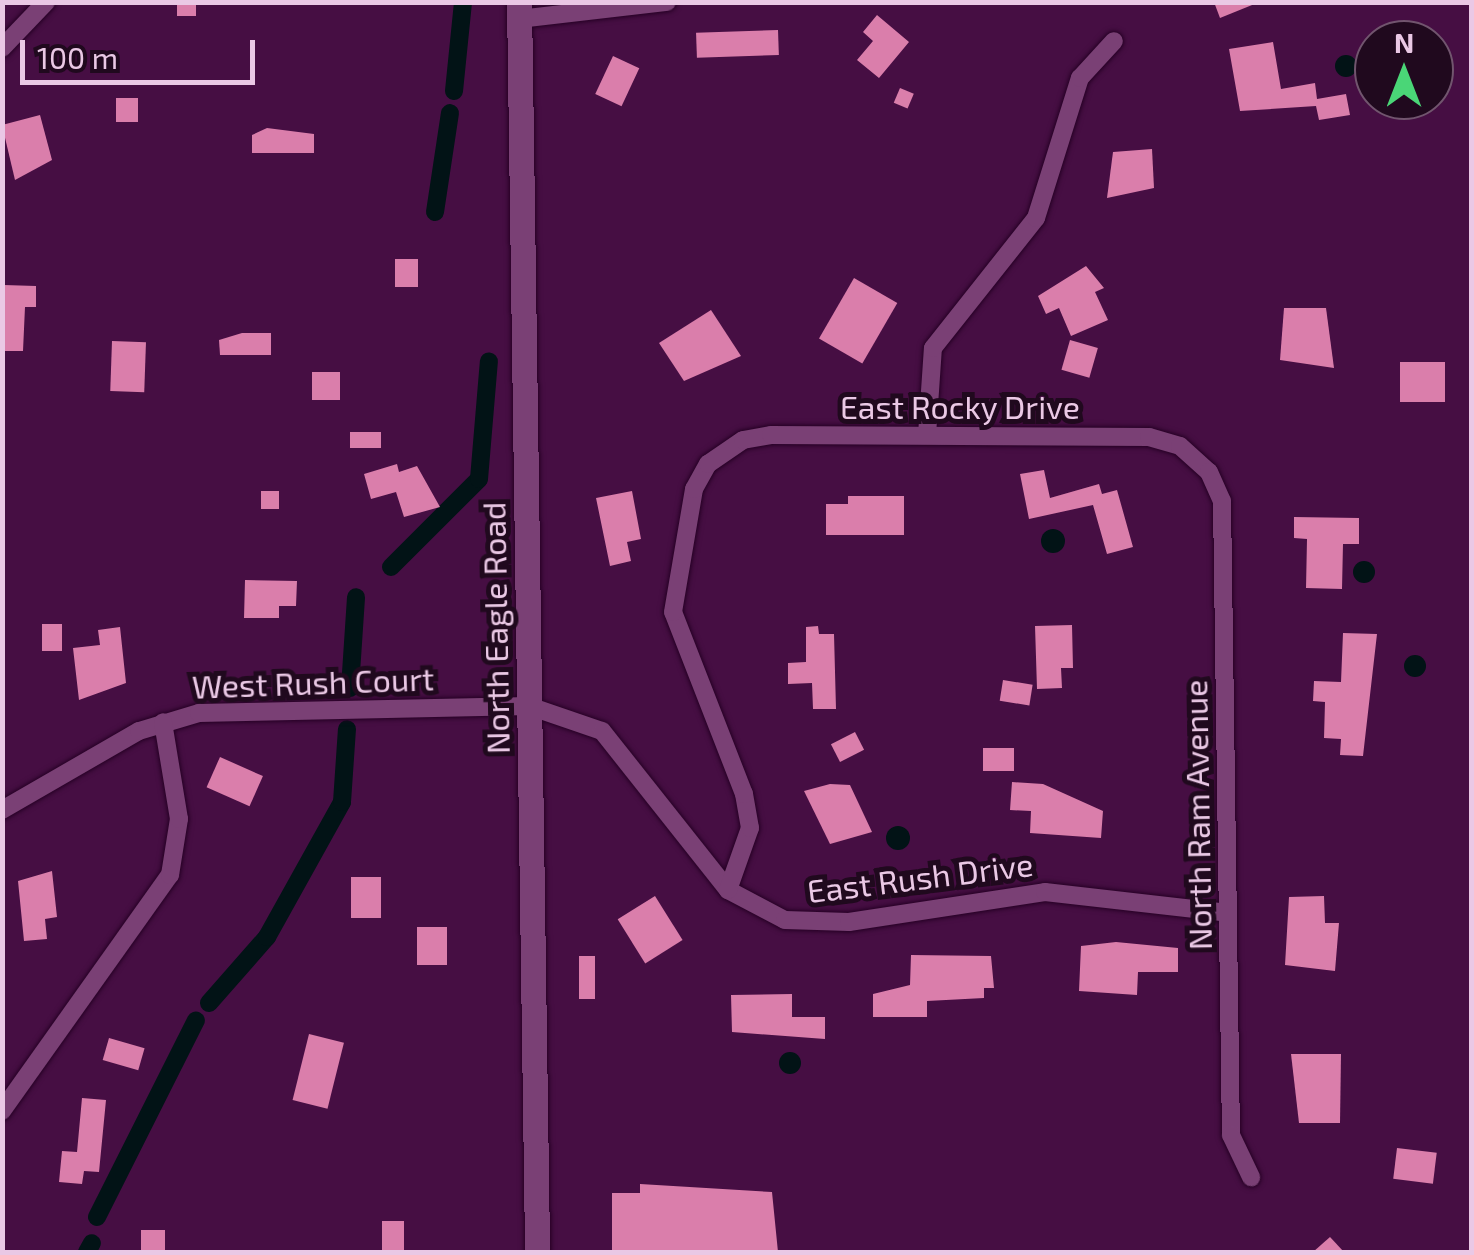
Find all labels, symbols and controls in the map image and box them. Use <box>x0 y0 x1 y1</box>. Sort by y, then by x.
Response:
scale bar <box>25 20 260 82</box>
north arrow <box>1354 20 1454 120</box>
text: N <box>1394 25 1414 59</box>
text: 100 m <box>37 39 118 75</box>
street label: East Rocky Drive <box>840 387 1080 425</box>
street label: North Eagle Road <box>474 502 516 754</box>
street label: West Rush Court <box>191 659 435 705</box>
street label: North Ram Avenue <box>1175 679 1219 951</box>
street label: East Rush Drive <box>805 844 1035 910</box>

